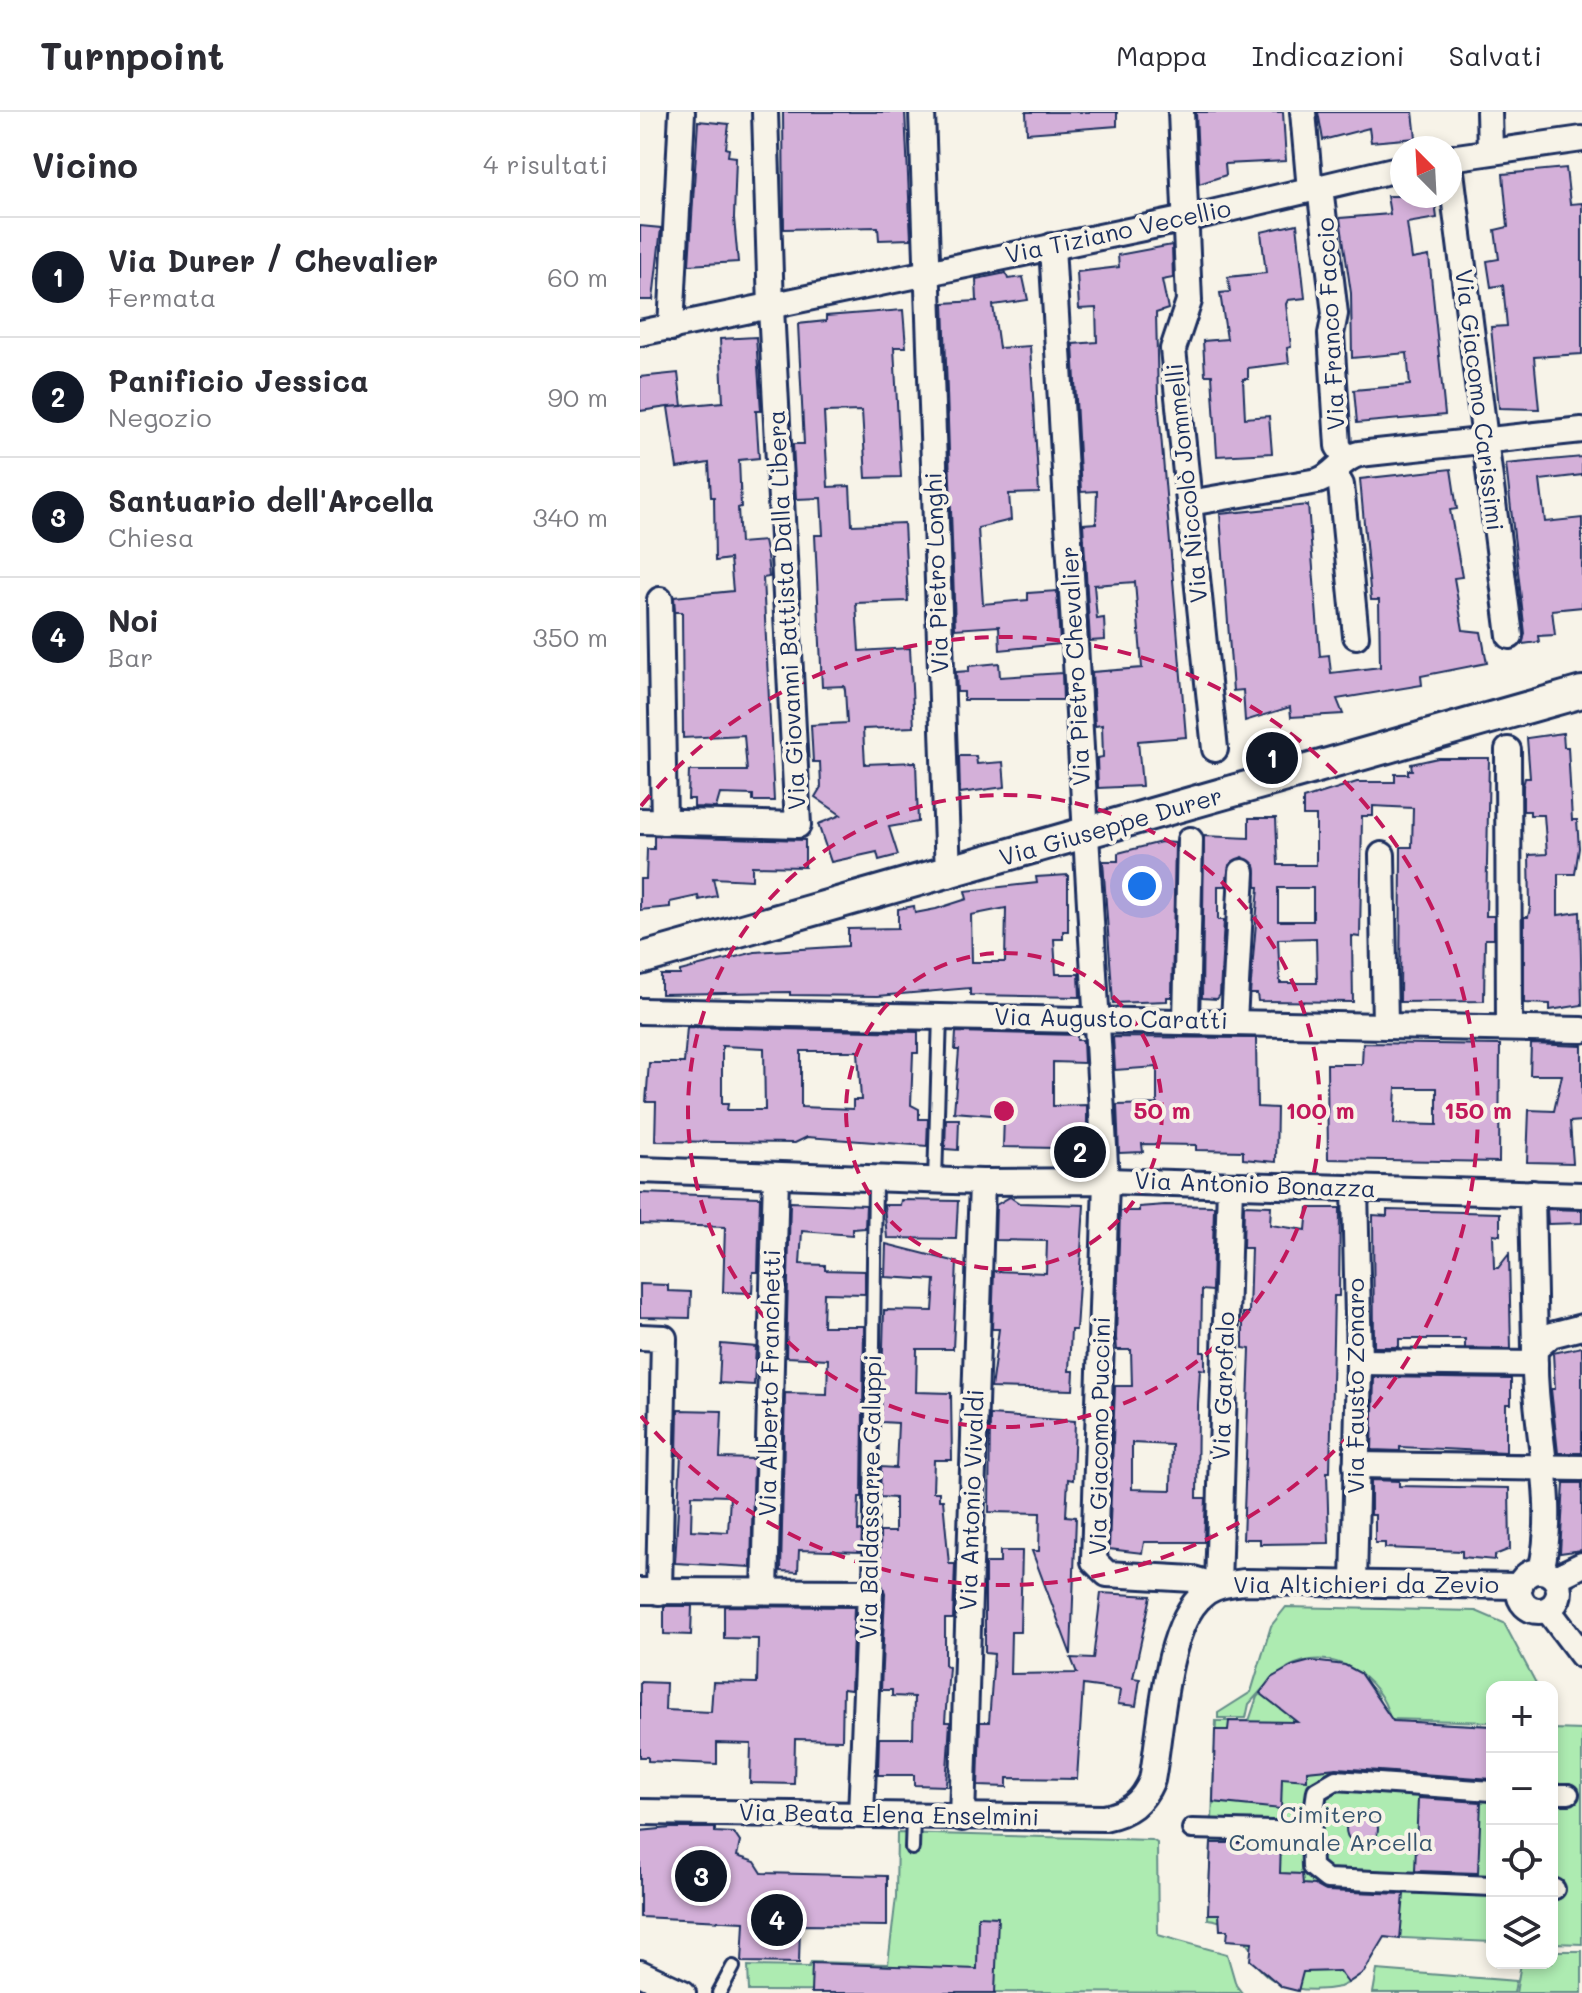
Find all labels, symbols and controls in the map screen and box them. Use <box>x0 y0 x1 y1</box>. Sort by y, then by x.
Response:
text: Turnpoint <box>40 30 224 80</box>
text: Mappa <box>1116 37 1208 73</box>
text: Indicazioni <box>1252 37 1405 73</box>
text: Salvati <box>1449 37 1542 73</box>
north arrow <box>1390 136 1462 208</box>
text: Vicino <box>32 142 138 187</box>
text: 4 risultati <box>483 147 608 181</box>
street label: Via Tiziano Vecellio <box>1002 191 1233 270</box>
street label: Via Franco Faccio <box>1308 217 1351 431</box>
text: Via Durer / Chevalier <box>108 240 438 280</box>
text: 1 <box>52 260 64 294</box>
text: 60 m <box>547 260 608 294</box>
street label: Via Giacomo Carissimi <box>1449 267 1512 532</box>
text: Fermata <box>108 280 216 314</box>
text: Panificio Jessica <box>108 360 369 400</box>
street label: Via Niccolò Jommelli <box>1158 362 1214 605</box>
text: 2 <box>51 380 65 414</box>
text: 90 m <box>548 380 608 414</box>
text: Negozio <box>108 400 212 434</box>
street label: Via Giovanni Battista Dalla Libera <box>760 409 811 811</box>
street label: Via Pietro Longhi <box>916 472 955 674</box>
text: Santuario dell'Arcella <box>108 480 434 520</box>
text: 3 <box>50 500 66 534</box>
text: 340 m <box>532 500 608 534</box>
text: Chiesa <box>108 520 194 554</box>
street label: Via Pietro Chevalier <box>1053 545 1096 787</box>
text: Noi <box>108 600 159 640</box>
text: 4 <box>50 620 66 654</box>
text: 350 m <box>533 620 608 654</box>
text: Bar <box>108 640 153 674</box>
pin: 1 <box>1246 728 1298 788</box>
street label: Via Giuseppe Durer <box>995 779 1226 872</box>
your location <box>1122 866 1162 906</box>
street label: Via Augusto Caratti <box>994 1000 1228 1035</box>
text: 50 m <box>1133 1094 1191 1125</box>
text: 100 m <box>1285 1094 1355 1125</box>
text: 150 m <box>1444 1094 1512 1125</box>
centre of rings <box>990 1097 1018 1125</box>
pin: 2 <box>1054 1122 1106 1182</box>
street label: Via Antonio Bonazza <box>1134 1164 1376 1203</box>
street label: Via Alberto Franchetti <box>751 1249 786 1517</box>
street label: Via Fausto Zonaro <box>1339 1278 1370 1494</box>
street label: Via Garofalo <box>1204 1311 1241 1461</box>
street label: Via Giacomo Puccini <box>1081 1316 1116 1556</box>
street label: Via Baldassarre Galuppi <box>852 1354 887 1640</box>
street label: Via Antonio Vivaldi <box>951 1389 990 1611</box>
street label: Via Altichieri da Zevio <box>1233 1568 1499 1599</box>
map controls <box>1486 1681 1558 1969</box>
button: + <box>1486 1681 1558 1753</box>
button: − <box>1486 1753 1558 1825</box>
street label: Via Beata Elena Enselmini <box>738 1795 1040 1832</box>
park label: Cimitero Comunale Arcella <box>1228 1798 1434 1857</box>
button: locate <box>1486 1825 1558 1897</box>
pin: 3 <box>675 1846 727 1906</box>
pin: 4 <box>751 1890 803 1950</box>
button: layers <box>1486 1897 1558 1969</box>

